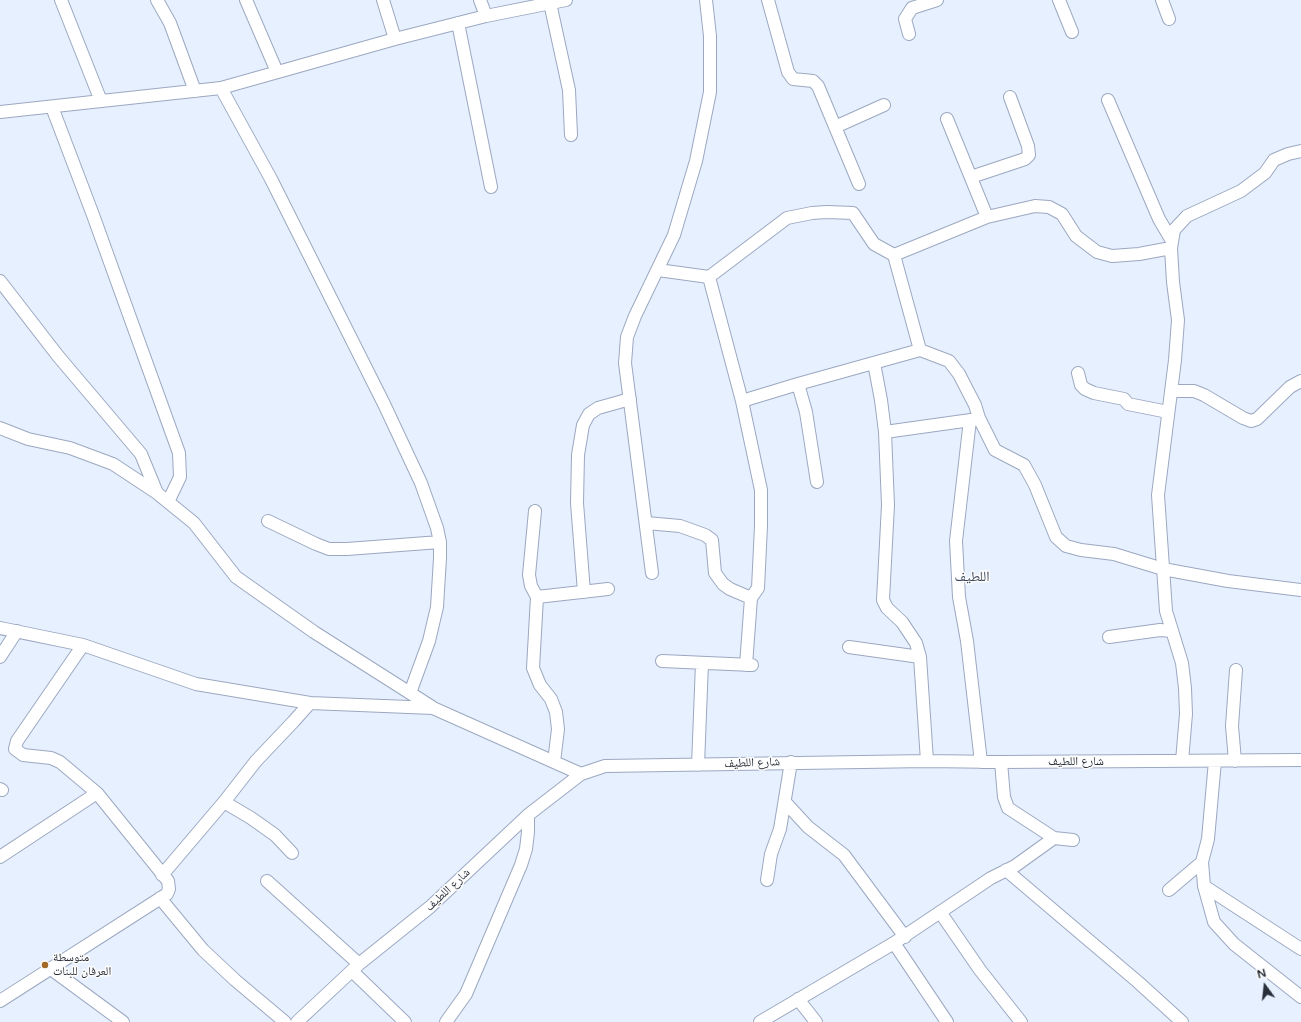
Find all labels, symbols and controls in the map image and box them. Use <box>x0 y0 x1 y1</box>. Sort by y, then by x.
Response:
district label: اللطيف <box>954 569 990 585</box>
street label: شارع اللطيف <box>724 755 780 771</box>
street label: شارع اللطيف <box>1048 755 1104 769</box>
street label: شارع اللطيف <box>423 866 473 914</box>
place label: متوسطة العرفان للبنات <box>53 951 111 979</box>
marker: متوسطة العرفان للبنات <box>40 960 50 970</box>
north arrow <box>1245 966 1285 1006</box>
text: N <box>1256 967 1268 981</box>

